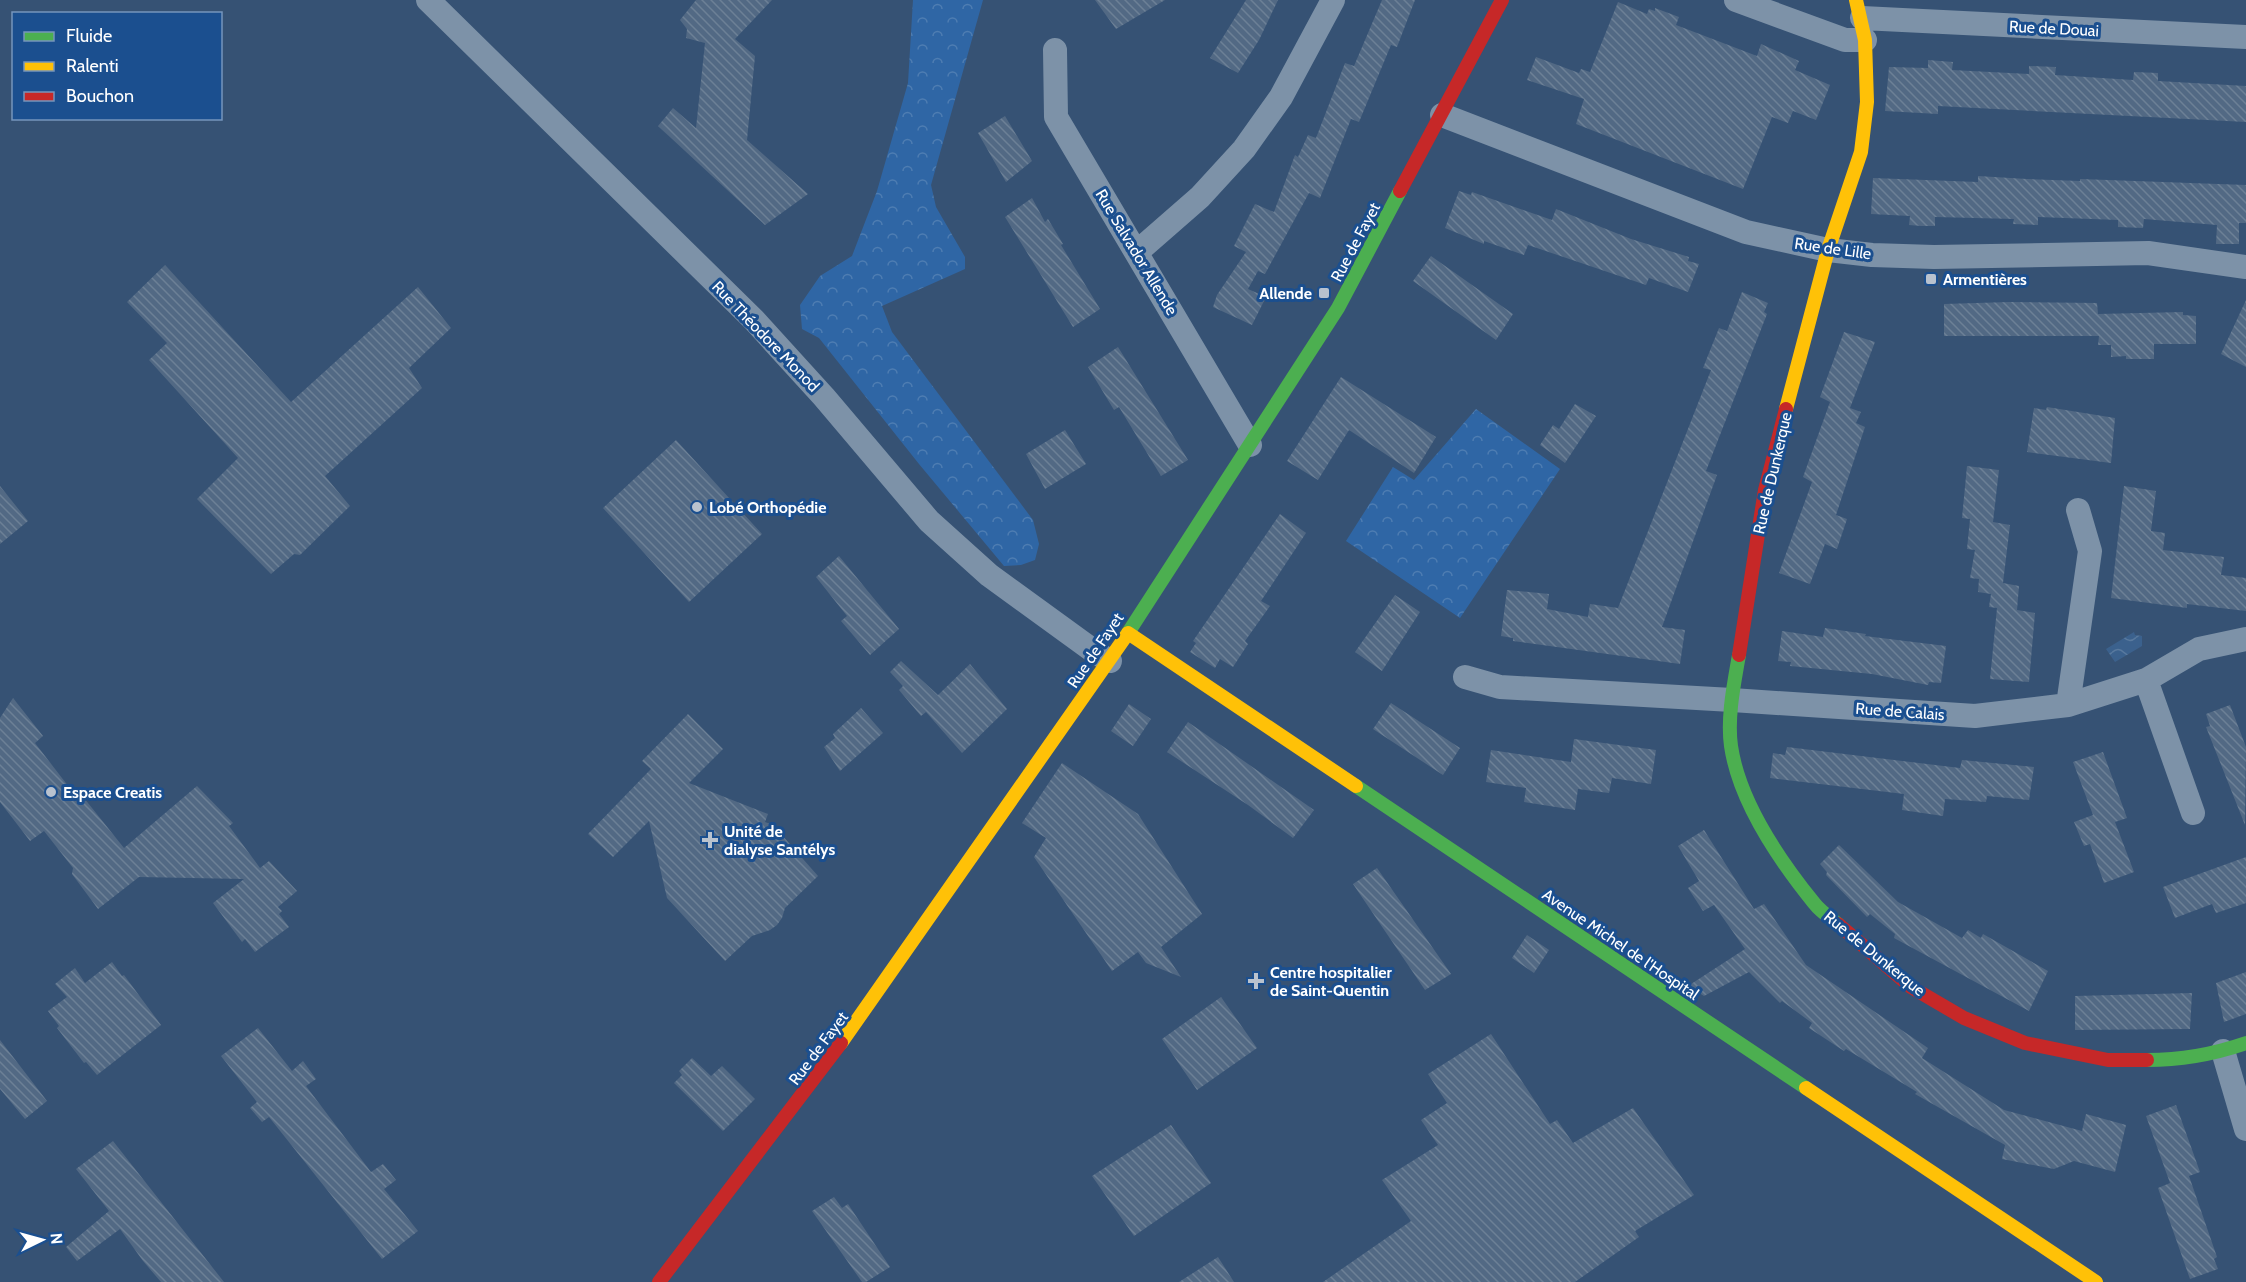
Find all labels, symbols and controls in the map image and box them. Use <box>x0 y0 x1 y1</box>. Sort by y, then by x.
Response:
legend <box>12 12 222 120</box>
street label: Rue de Douai <box>2008 17 2099 40</box>
text: Fluide <box>66 25 112 47</box>
text: Ralenti <box>66 55 119 77</box>
text: Bouchon <box>66 85 134 107</box>
street label: Rue Salvador Allende <box>1091 186 1182 319</box>
street label: Rue de Fayet <box>1327 199 1384 285</box>
street label: Rue de Lille <box>1793 234 1873 263</box>
place label: Armentières <box>1943 270 2027 289</box>
marker: Armentières <box>1924 272 1938 286</box>
street label: Rue Théodore Monod <box>708 277 823 396</box>
place label: Allende <box>1259 284 1312 303</box>
marker: Allende <box>1317 286 1331 300</box>
street label: Rue de Dunkerque <box>1749 410 1796 536</box>
place label: Lobé Orthopédie <box>709 498 826 517</box>
marker: Lobé Orthopédie <box>690 500 704 514</box>
street label: Rue de Fayet <box>1063 609 1128 691</box>
street label: Rue de Calais <box>1855 699 1946 724</box>
place label: Espace Creatis <box>63 783 162 802</box>
marker: Espace Creatis <box>44 785 58 799</box>
place label: Unité de dialyse Santélys <box>724 822 836 859</box>
marker: Unité de dialyse Santélys <box>701 831 719 849</box>
street label: Avenue Michel de l'Hospital <box>1539 885 1703 1004</box>
street label: Rue de Dunkerque <box>1820 907 1929 1000</box>
place label: Centre hospitalier de Saint-Quentin <box>1270 963 1392 1000</box>
marker: Centre hospitalier de Saint-Quentin <box>1247 972 1265 990</box>
street label: Rue de Fayet <box>785 1008 852 1089</box>
north arrow <box>12 1210 72 1270</box>
text: N <box>46 1232 66 1245</box>

